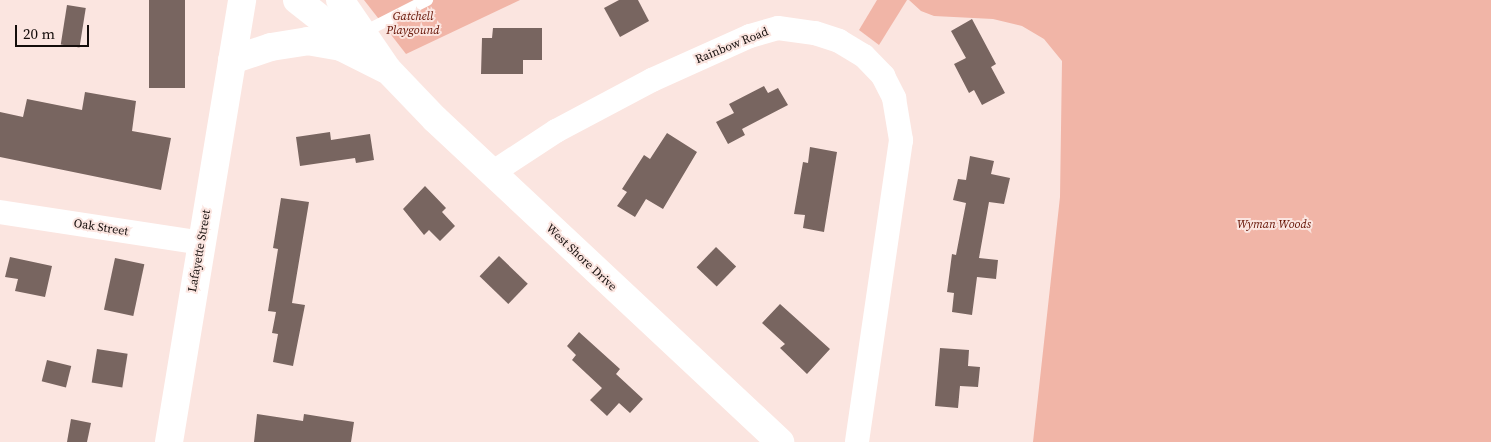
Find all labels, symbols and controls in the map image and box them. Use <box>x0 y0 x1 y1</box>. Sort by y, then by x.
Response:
park label: Gatchell Playgound <box>386 10 440 38</box>
scale bar <box>18 15 91 47</box>
text: 20 m <box>23 23 55 44</box>
street label: Rainbow Road <box>693 25 771 67</box>
street label: Lafayette Street <box>186 209 214 293</box>
street label: Oak Street <box>73 217 129 239</box>
park label: Wyman Woods <box>1237 218 1311 232</box>
street label: West Shore Drive <box>543 222 619 294</box>

